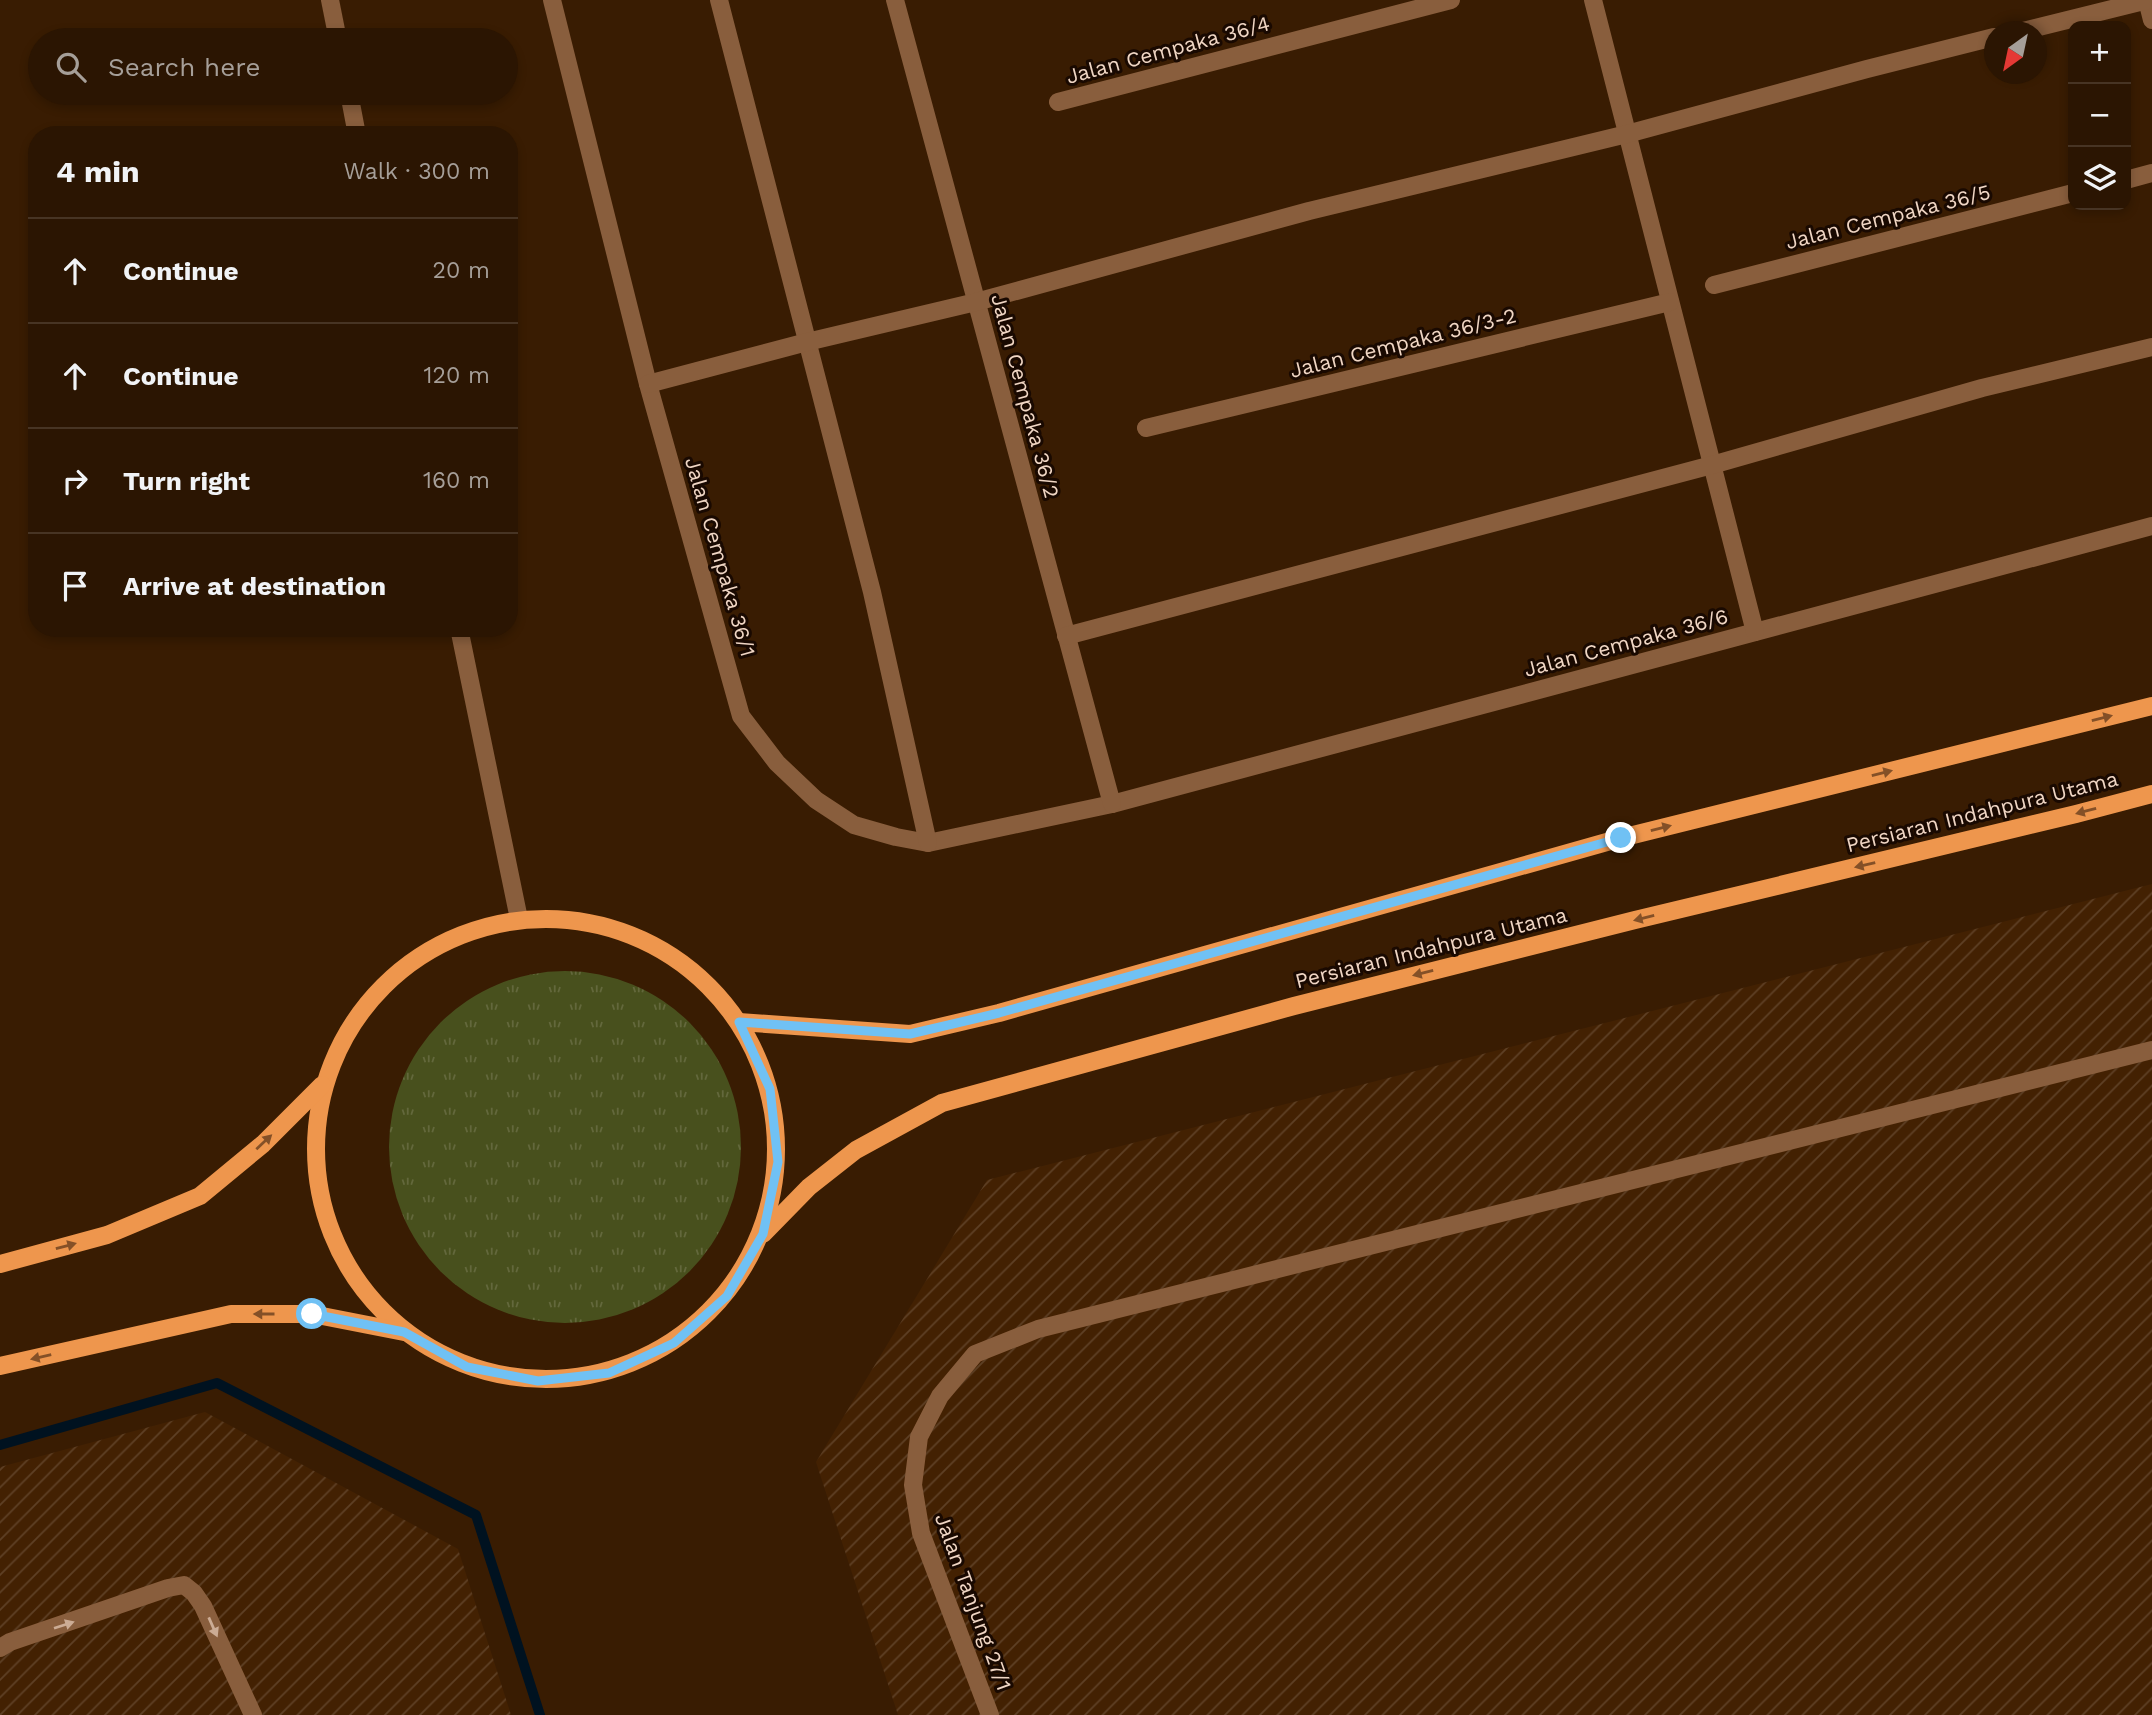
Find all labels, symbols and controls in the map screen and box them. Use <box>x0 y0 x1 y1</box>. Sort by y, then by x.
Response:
street label: Jalan Cempaka 36/4 <box>1063 10 1272 89</box>
north arrow <box>1984 21 2047 84</box>
map controls <box>2068 21 2131 210</box>
button: + <box>2068 21 2131 84</box>
search box <box>28 28 518 105</box>
icon: search <box>52 48 90 86</box>
text: Search here <box>108 52 260 82</box>
button: − <box>2068 84 2131 147</box>
button: layers <box>2068 147 2131 210</box>
text: 4 min <box>56 154 140 189</box>
text: Walk · 300 m <box>344 158 490 185</box>
street label: Jalan Cempaka 36/5 <box>1783 179 1993 254</box>
icon: ahead <box>56 252 94 290</box>
text: Continue <box>123 256 239 286</box>
text: 20 m <box>433 257 490 284</box>
street label: Jalan Cempaka 36/2 <box>986 291 1065 501</box>
street label: Jalan Cempaka 36/3-2 <box>1287 302 1519 383</box>
icon: ahead <box>56 357 94 395</box>
text: Continue <box>123 361 239 391</box>
text: 120 m <box>424 362 490 389</box>
street label: Jalan Cempaka 36/1 <box>680 454 761 659</box>
icon: right <box>56 462 94 500</box>
text: Turn right <box>123 466 250 496</box>
text: 160 m <box>423 467 490 494</box>
icon: arrive <box>56 567 94 605</box>
text: Arrive at destination <box>123 571 386 601</box>
street label: Jalan Cempaka 36/6 <box>1521 603 1731 682</box>
one-way arrow <box>2091 713 2113 724</box>
street label: Persiaran Indahpura Utama <box>1843 766 2121 857</box>
one-way arrow <box>1871 768 1893 779</box>
one-way arrow <box>2075 807 2096 817</box>
route end <box>1605 822 1636 853</box>
one-way arrow <box>1650 822 1672 833</box>
one-way arrow <box>1854 860 1876 871</box>
street label: Persiaran Indahpura Utama <box>1292 902 1570 993</box>
one-way arrow <box>1633 912 1655 923</box>
one-way arrow <box>1412 968 1434 979</box>
one-way arrow <box>255 1134 272 1150</box>
one-way arrow <box>55 1240 77 1251</box>
route start <box>296 1298 327 1329</box>
one-way arrow <box>253 1308 275 1320</box>
one-way arrow <box>30 1351 52 1362</box>
street label: Jalan Tanjung 27/1 <box>930 1510 1017 1694</box>
one-way arrow <box>207 1617 219 1637</box>
one-way arrow <box>53 1619 74 1629</box>

